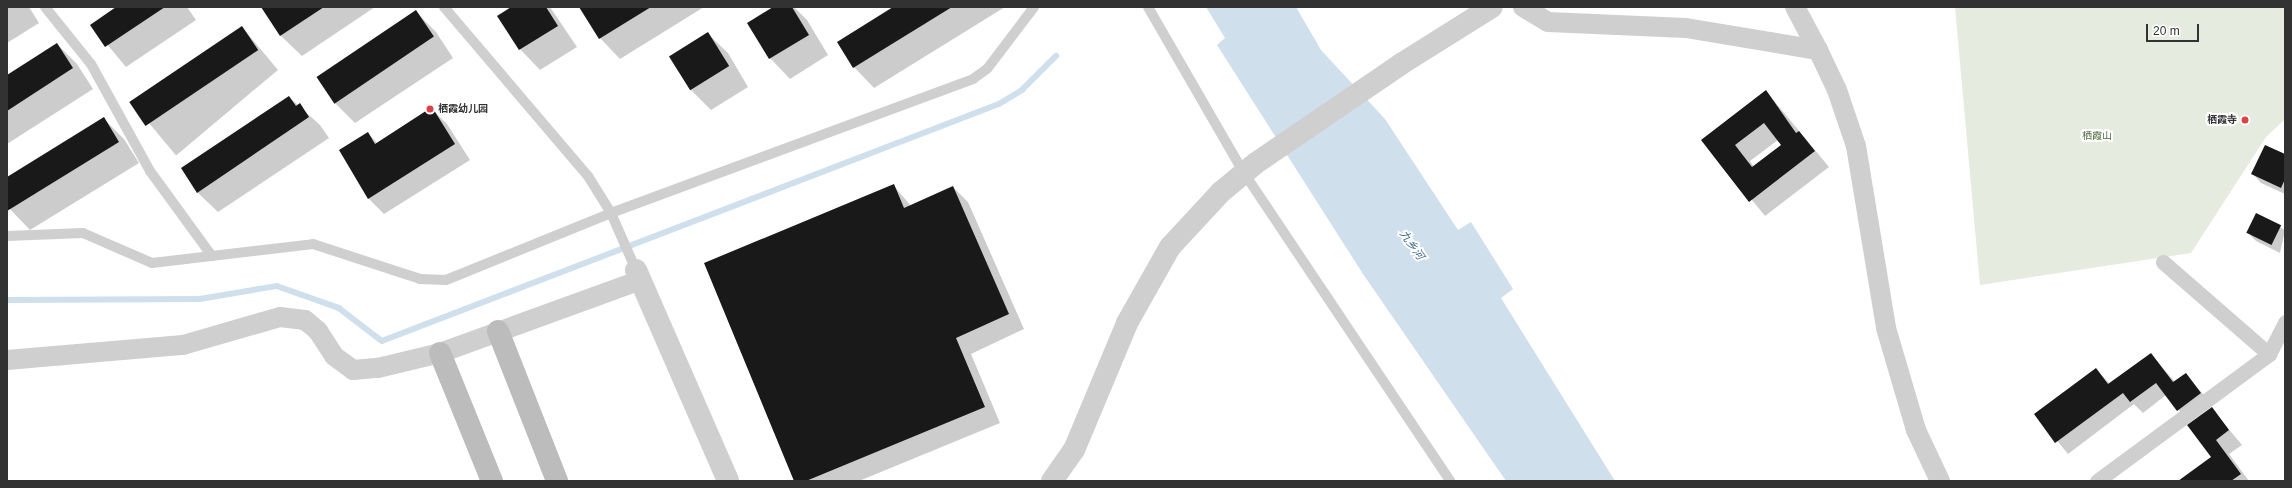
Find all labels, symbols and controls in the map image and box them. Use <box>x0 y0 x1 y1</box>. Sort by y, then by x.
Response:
scale bar <box>2148 16 2201 42</box>
text: 20 m <box>2153 24 2180 38</box>
place label: 栖霞幼儿园 <box>438 103 488 115</box>
marker: 栖霞幼儿园 <box>425 104 435 114</box>
place label: 栖霞寺 <box>2207 114 2237 126</box>
marker: 栖霞寺 <box>2240 115 2250 125</box>
park label: 栖霞山 <box>2082 130 2112 142</box>
water label: 九乡河 <box>1397 228 1427 262</box>

